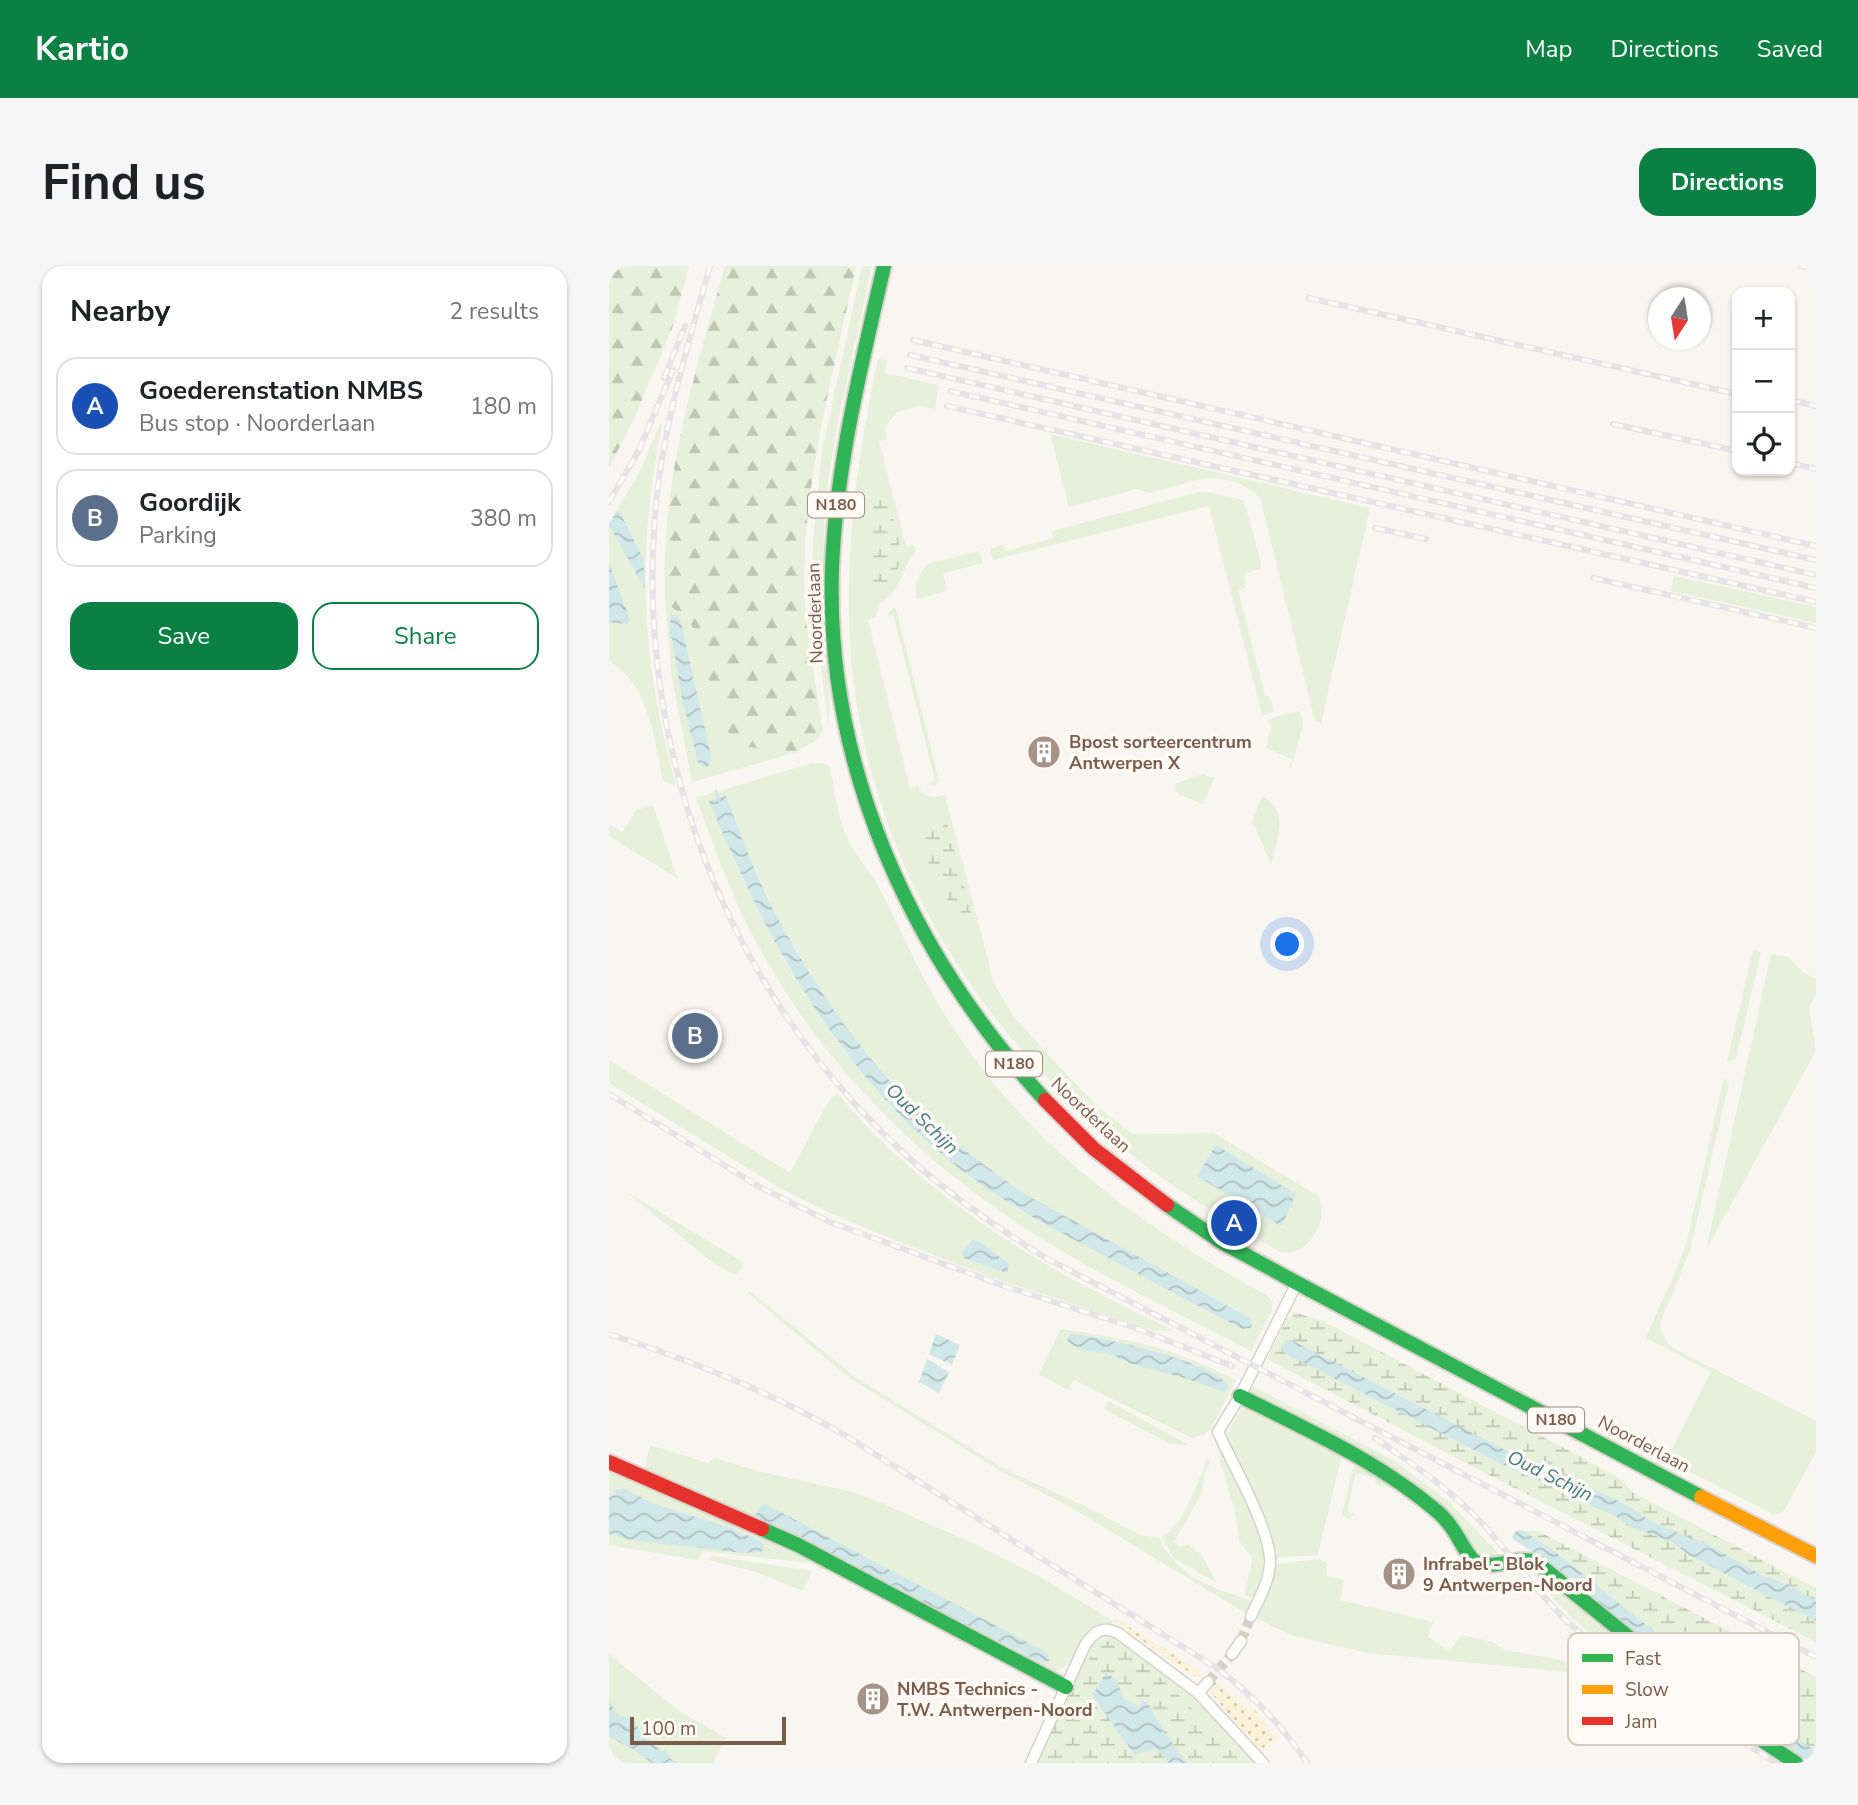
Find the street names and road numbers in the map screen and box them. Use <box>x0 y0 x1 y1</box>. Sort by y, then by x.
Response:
road number: N180 <box>808 493 864 518</box>
street label: Noorderlaan <box>801 562 829 664</box>
road number: N180 <box>986 1052 1042 1076</box>
street label: Noorderlaan <box>1046 1072 1136 1158</box>
road number: N180 <box>1528 1408 1584 1432</box>
street label: Noorderlaan <box>1594 1410 1694 1478</box>

